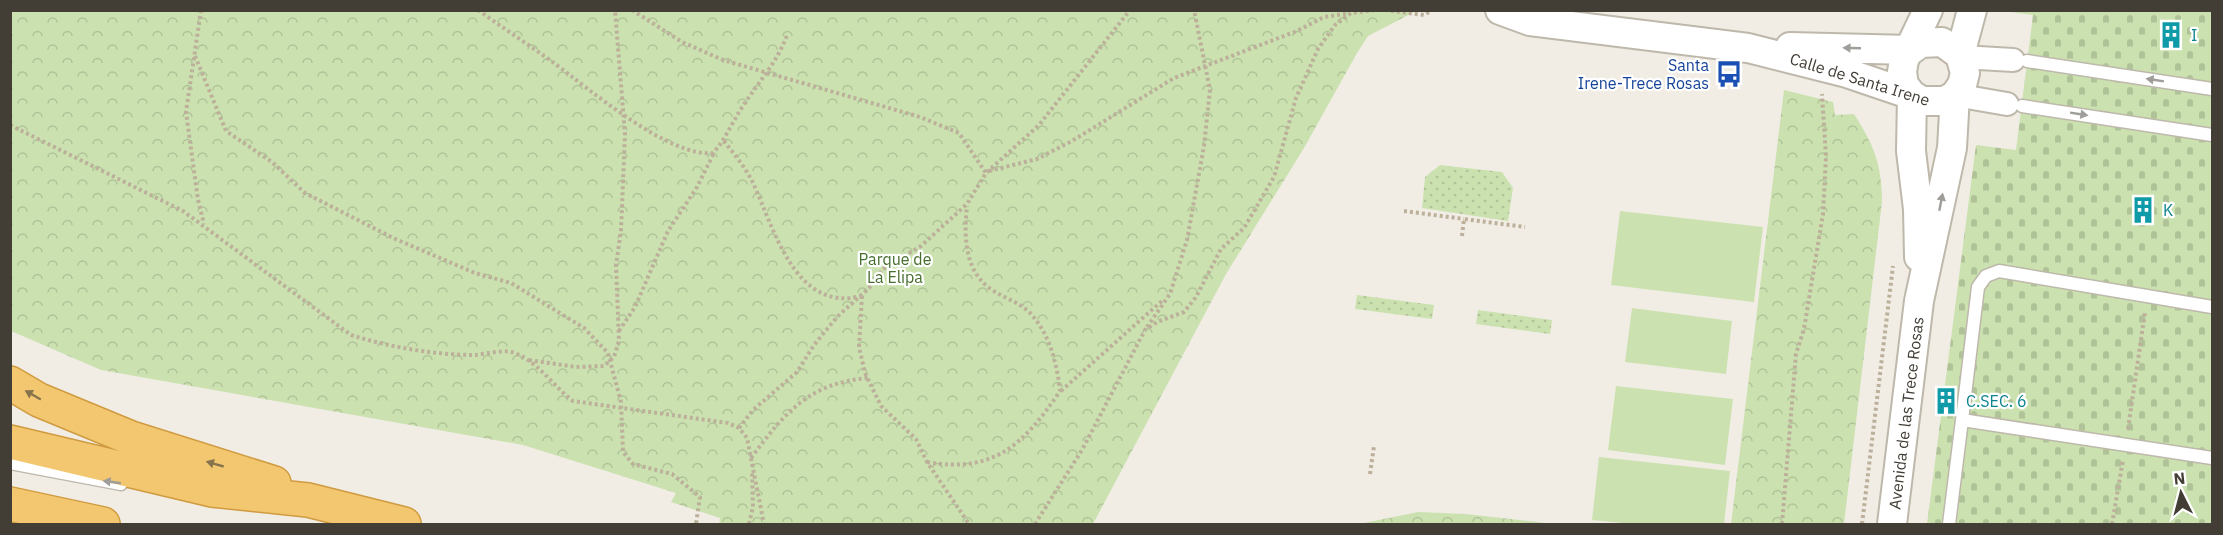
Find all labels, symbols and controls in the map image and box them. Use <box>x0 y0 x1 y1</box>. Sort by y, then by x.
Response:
building icon: I <box>2156 20 2186 50</box>
place label: I <box>2191 25 2197 45</box>
one-way arrow <box>1843 44 1862 53</box>
street label: Calle de Santa Irene <box>1788 48 1933 110</box>
place label: Santa Irene-Trece Rosas <box>1578 55 1709 93</box>
bus stop icon: Santa Irene-Trece Rosas <box>1714 59 1744 89</box>
one-way arrow <box>2145 76 2164 85</box>
one-way arrow <box>2070 110 2089 119</box>
one-way arrow <box>1937 193 1946 212</box>
building icon: K <box>2128 195 2158 225</box>
place label: K <box>2163 200 2173 220</box>
park label: Parque de La Elipa <box>859 249 932 287</box>
street label: Avenida de las Trece Rosas <box>1884 315 1928 511</box>
building icon: C.SEC. 6 <box>1931 386 1961 416</box>
one-way arrow <box>24 391 41 401</box>
place label: C.SEC. 6 <box>1966 391 2027 411</box>
one-way arrow <box>205 459 224 469</box>
north arrow <box>2151 463 2211 523</box>
text: N <box>2173 468 2186 489</box>
one-way arrow <box>102 478 121 487</box>

